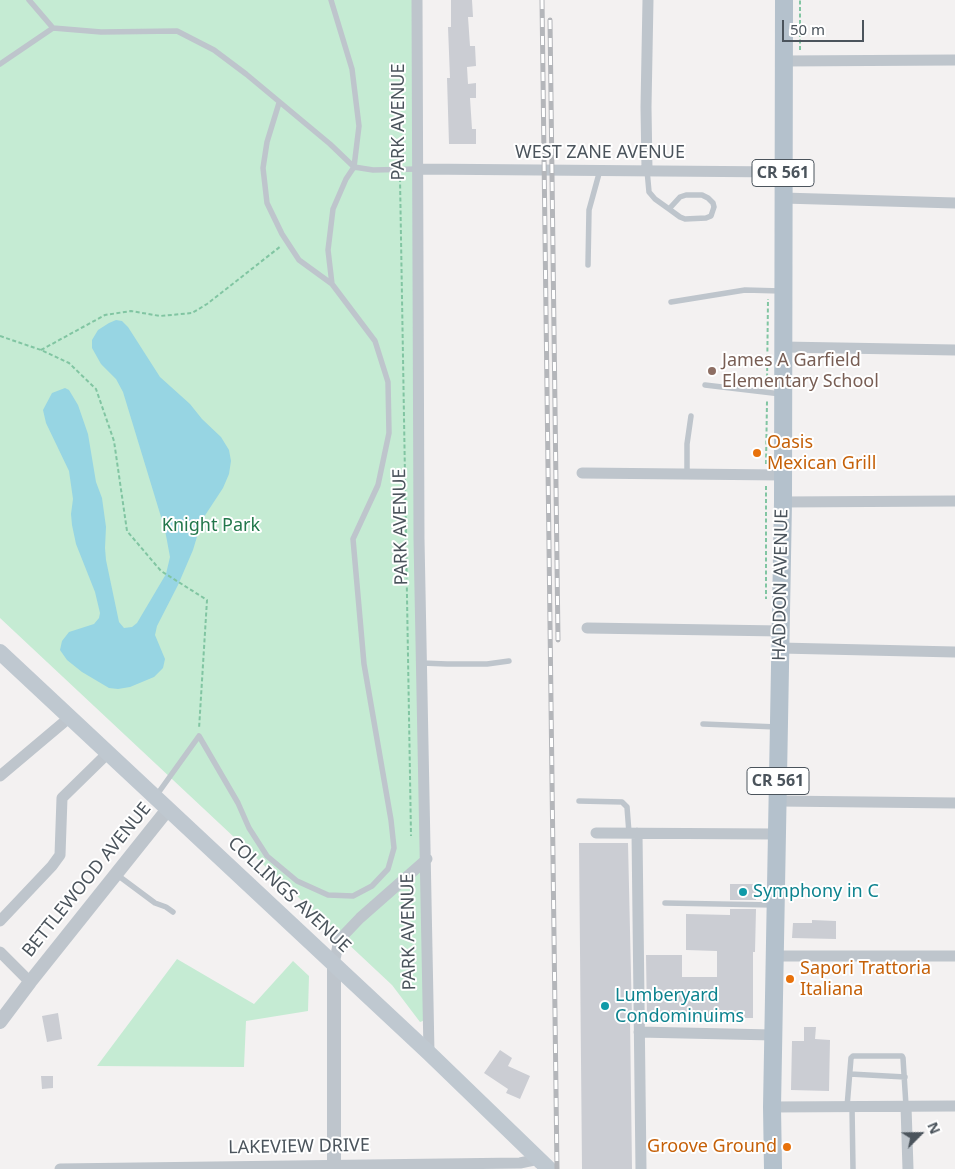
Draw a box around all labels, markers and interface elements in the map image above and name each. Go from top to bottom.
scale bar [785,10,868,42]
text: 50 m [790,19,825,39]
street label: PARK AVENUE [388,64,410,180]
street label: WEST ZANE AVENUE [515,142,685,164]
road number: CR 561 [752,160,814,187]
place label: James A Garfield Elementary School [722,350,879,392]
marker: James A Garfield Elementary School [706,365,718,377]
place label: Oasis Mexican Grill [767,432,876,474]
marker: Oasis Mexican Grill [751,447,763,459]
street label: PARK AVENUE [389,468,413,586]
street label: HADDON AVENUE [769,509,793,661]
park label: Knight Park [162,515,260,537]
road number: CR 561 [747,768,809,794]
street label: BETTLEWOOD AVENUE [18,798,156,962]
street label: COLLINGS AVENUE [223,833,355,957]
street label: PARK AVENUE [397,873,421,991]
place label: Symphony in C [753,881,879,903]
marker: Symphony in C [737,886,749,898]
place label: Sapori Trattoria Italiana [800,958,931,1001]
marker: Sapori Trattoria Italiana [784,973,796,985]
place label: Lumberyard Condominuims [615,985,744,1028]
marker: Lumberyard Condominuims [599,1000,611,1012]
north arrow [895,1109,945,1159]
text: N [923,1119,945,1137]
street label: LAKEVIEW DRIVE [228,1135,370,1159]
place label: Groove Ground [647,1136,777,1158]
marker: Groove Ground [781,1141,793,1153]

